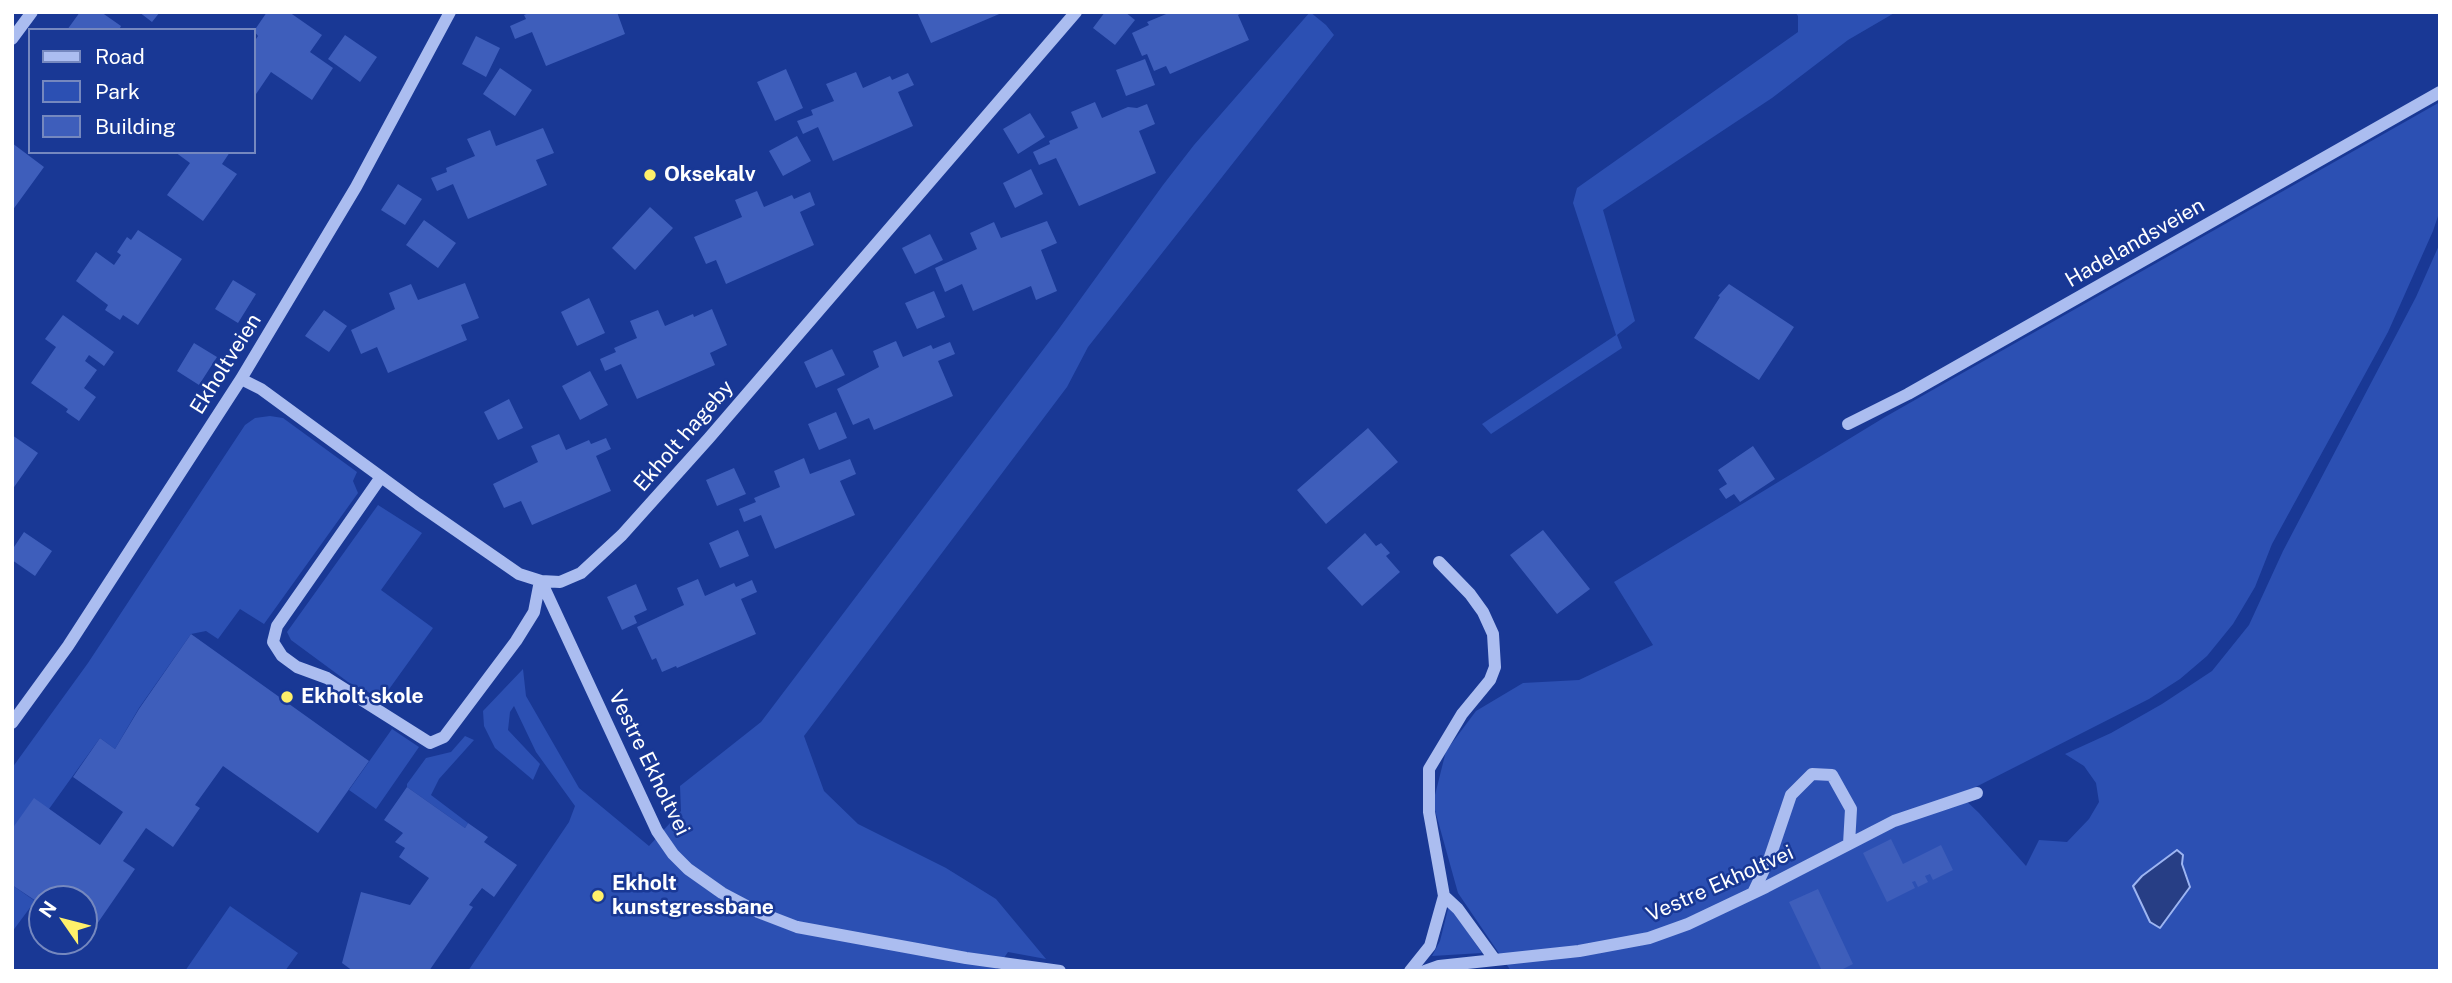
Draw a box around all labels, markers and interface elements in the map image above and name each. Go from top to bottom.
legend [28,28,256,154]
text: Road [95,44,145,69]
text: Park [95,79,140,104]
text: Building [95,114,176,139]
place label: Oksekalv [664,162,756,188]
marker: Oksekalv [642,167,658,183]
street label: Hadelandsveien [2061,193,2209,293]
street label: Ekholtveien [185,309,267,419]
street label: Ekholt hageby [629,375,739,497]
place label: Ekholt skole [301,684,424,710]
street label: Vestre Ekholtvei [603,686,695,840]
marker: Ekholt skole [279,689,295,705]
street label: Vestre Ekholtvei [1643,840,1797,928]
place label: Ekholt kunstgressbane [612,871,774,921]
north arrow [28,885,98,955]
marker: Ekholt kunstgressbane [590,888,606,904]
text: N [34,897,61,922]

